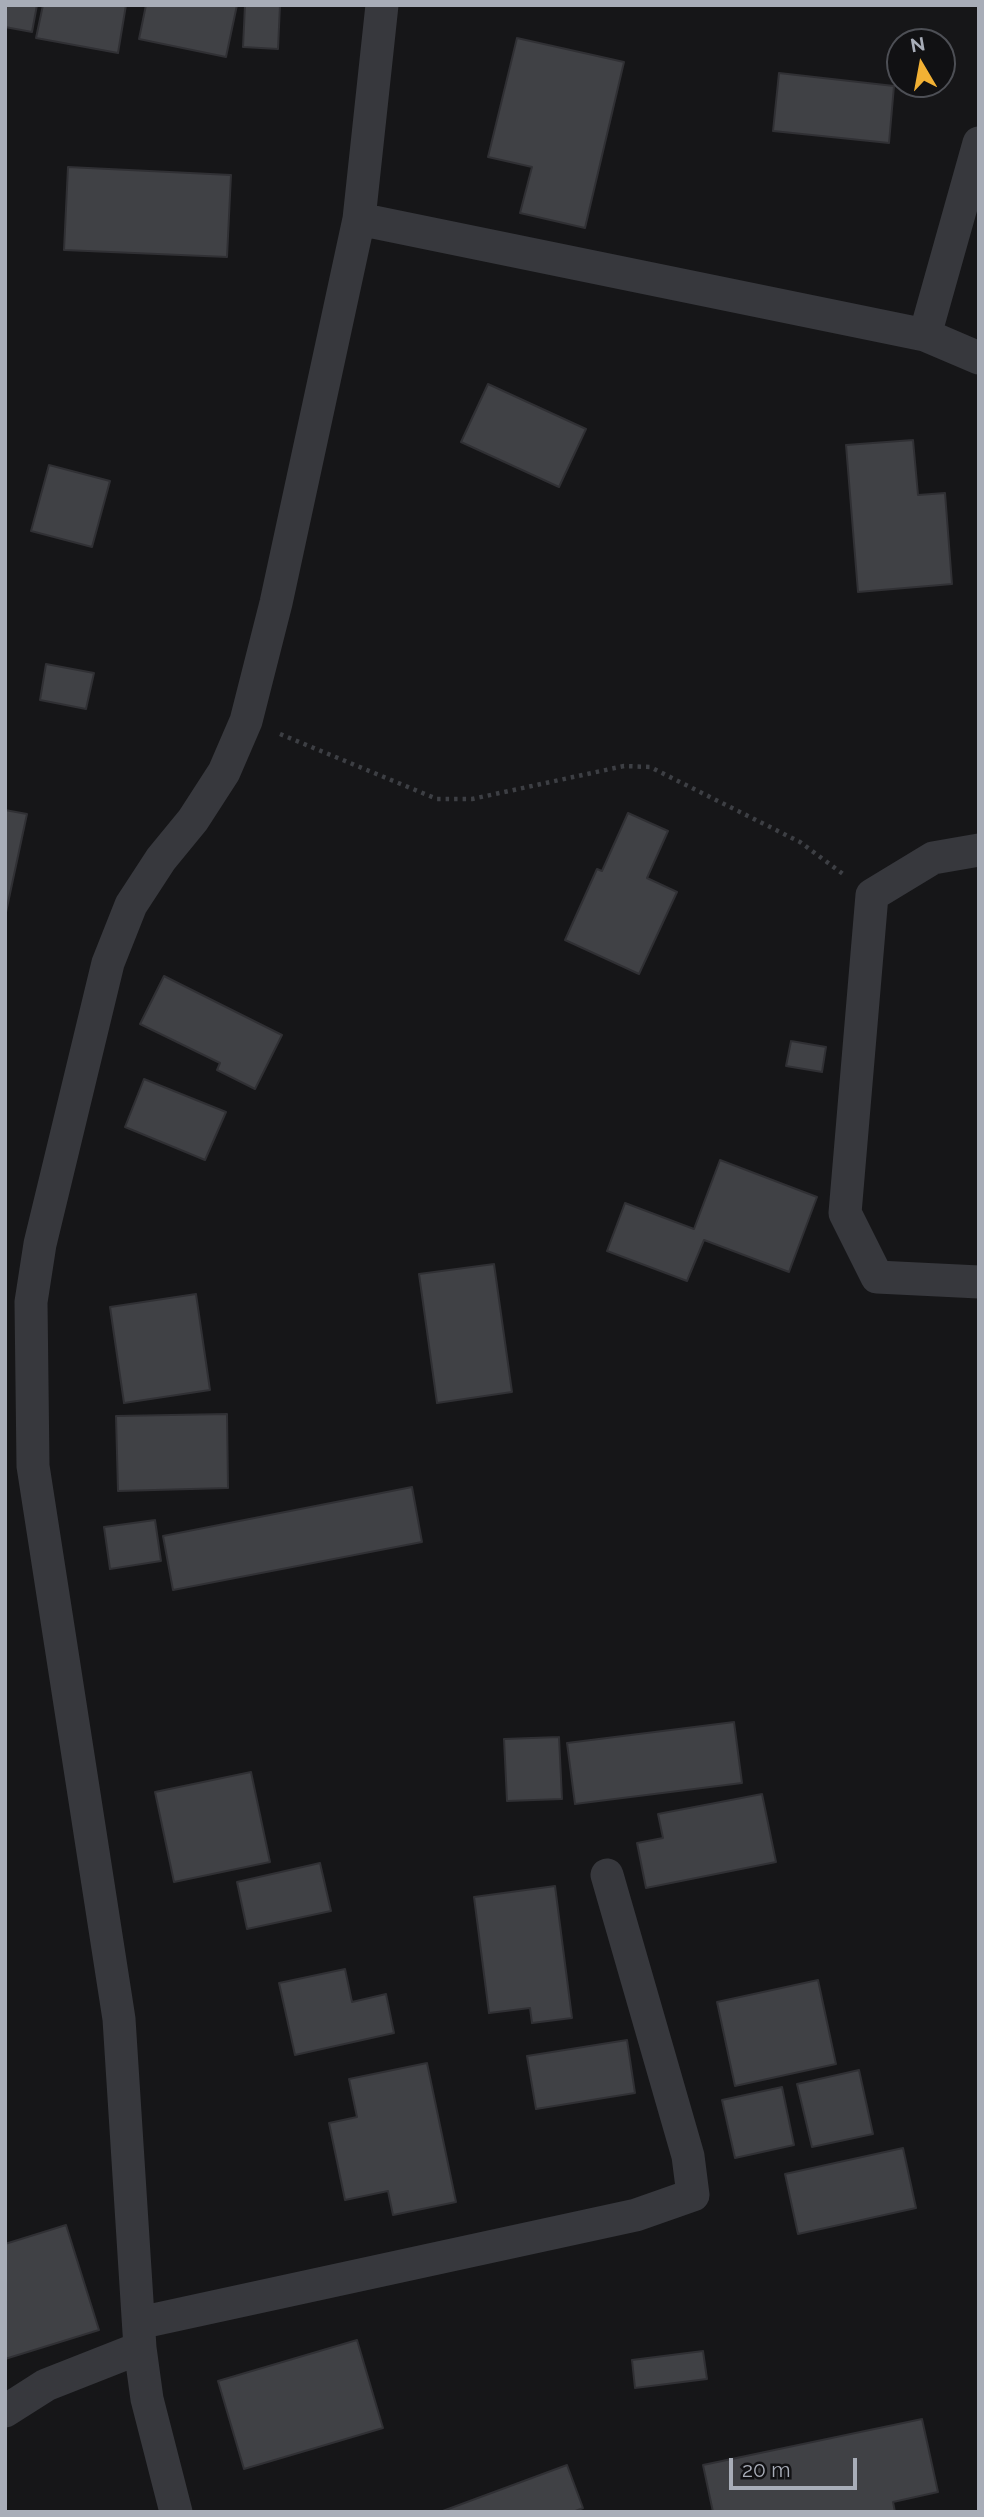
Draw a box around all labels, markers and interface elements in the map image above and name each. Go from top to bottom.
north arrow [886,28,956,98]
text: N [909,32,927,56]
scale bar [732,2444,860,2488]
text: 20 m [742,2457,790,2482]

